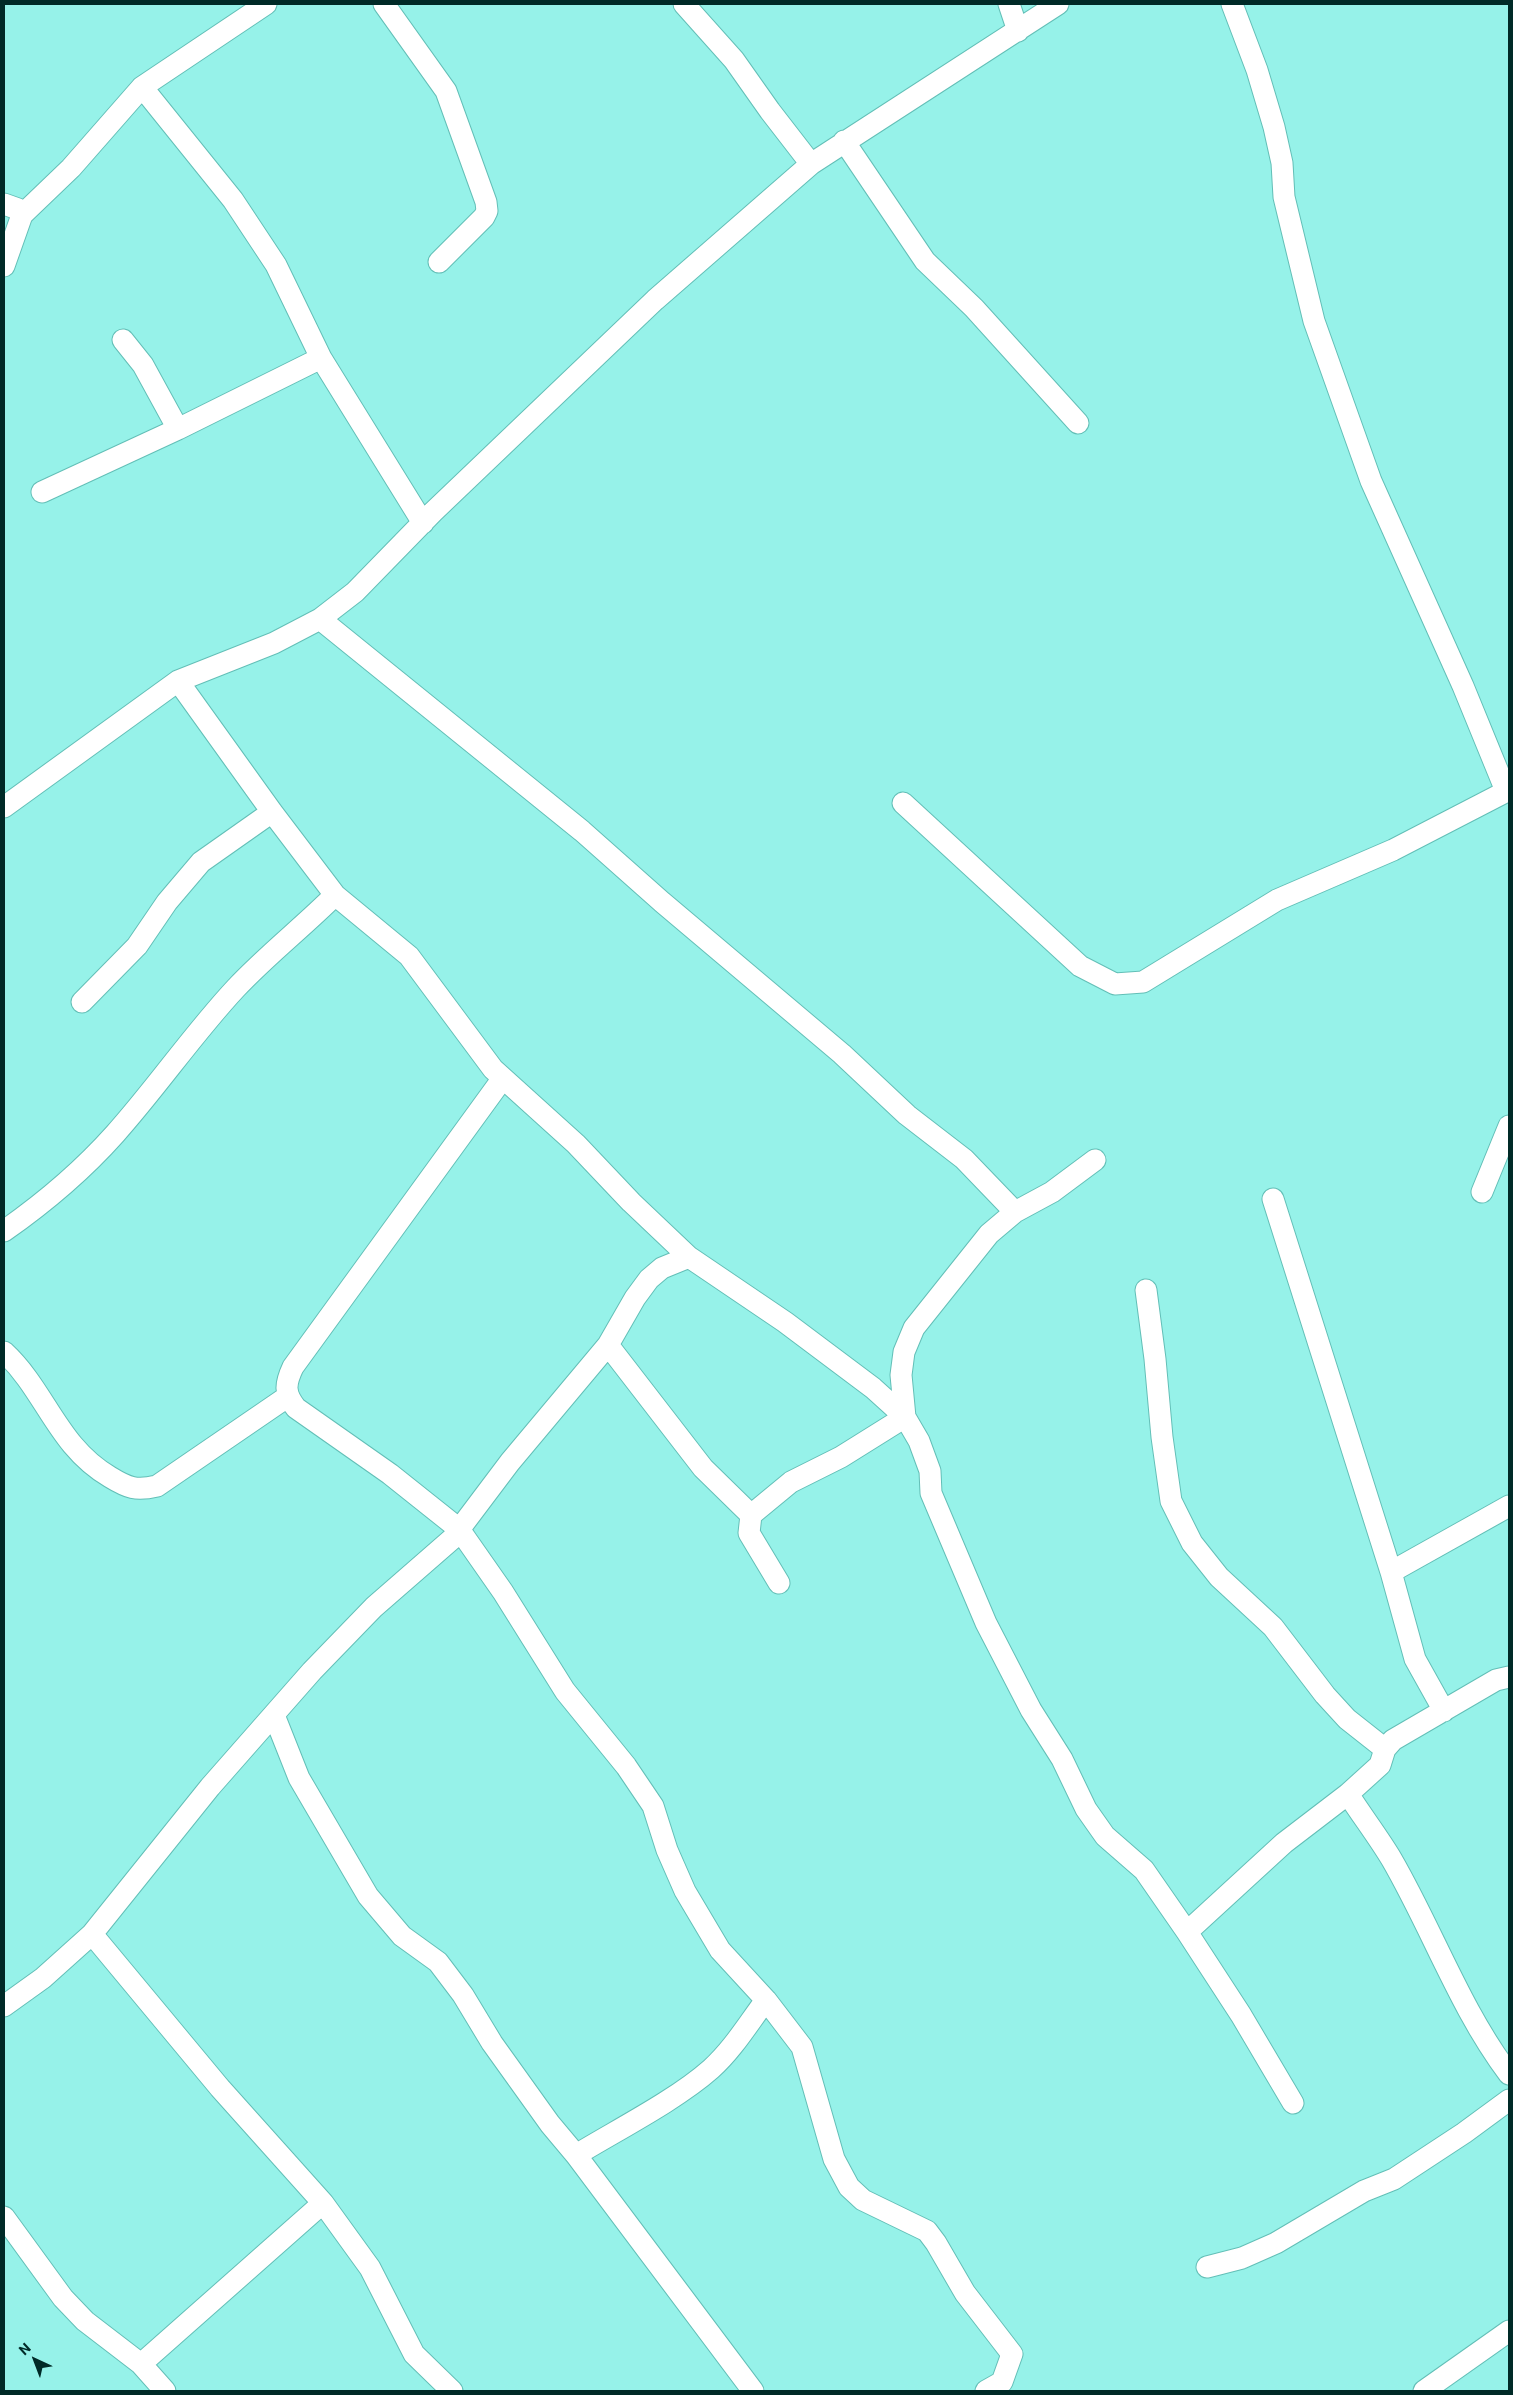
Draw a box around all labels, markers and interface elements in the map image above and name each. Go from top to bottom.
north arrow [10,2335,60,2385]
text: N [16,2340,34,2358]

